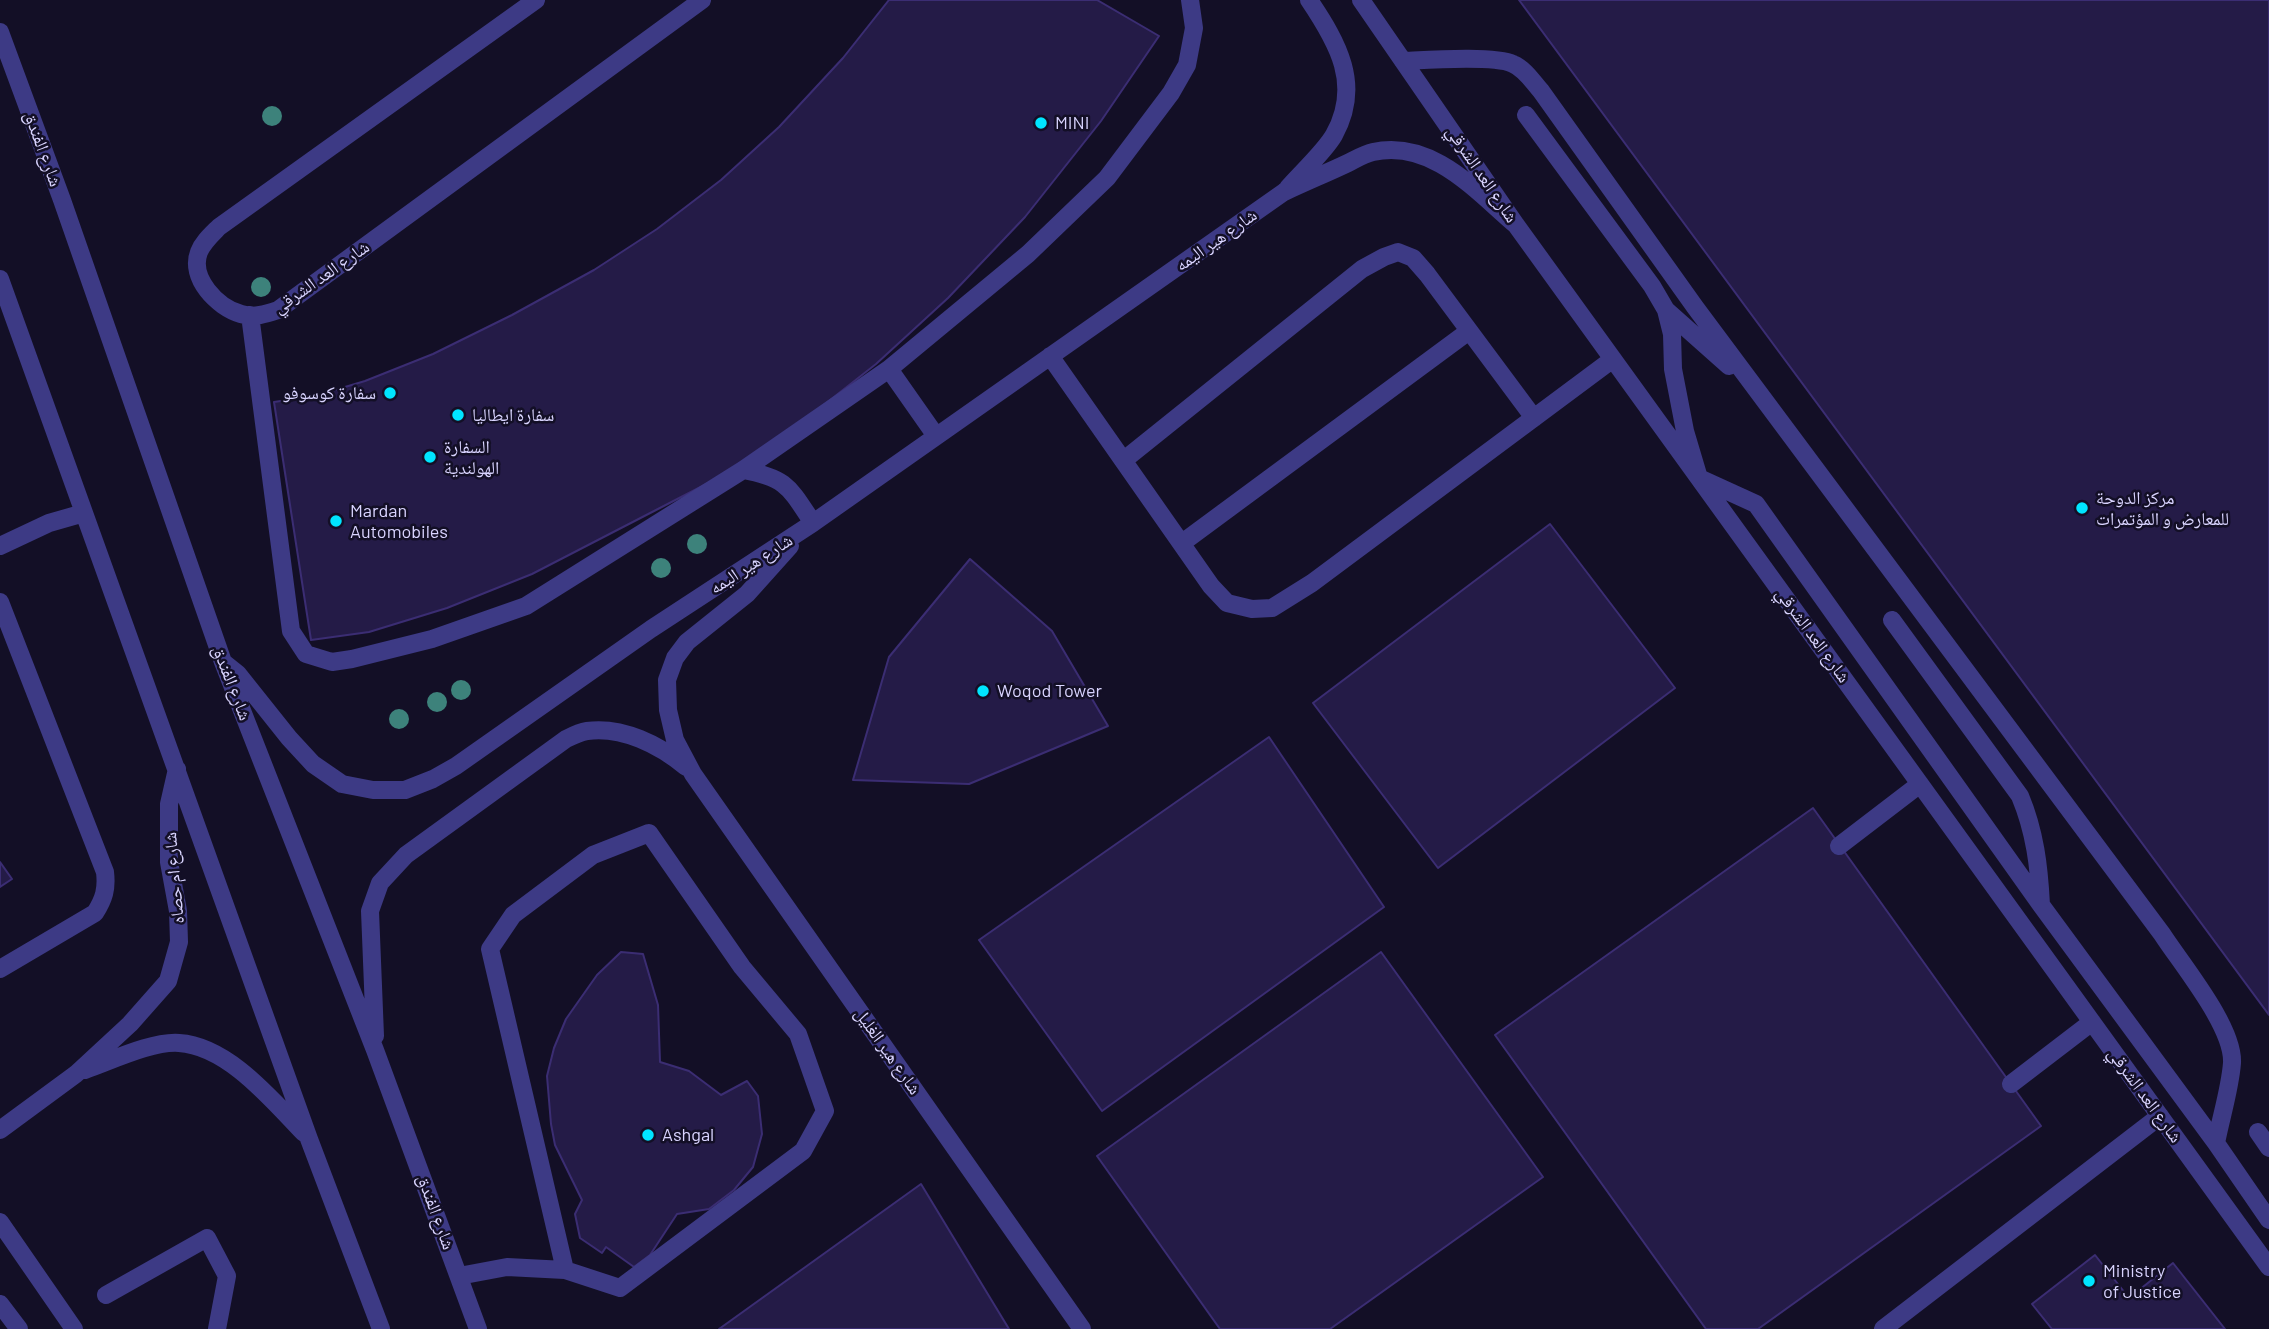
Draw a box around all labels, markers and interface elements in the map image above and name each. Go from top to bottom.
street label: شارع الفندق [19,109,67,189]
place label: MINI [1055,112,1089,134]
marker: MINI [1033,115,1049,131]
street label: شارع العد الشرقي [1442,121,1522,227]
street label: شارع هير اليمه [1171,204,1261,276]
street label: شارع العد الشرقي [269,236,373,318]
place label: سفارة كوسوفو [283,382,376,404]
marker: سفارة كوسوفو [382,385,398,401]
place label: سفارة ايطاليا [472,404,554,426]
marker: سفارة ايطاليا [450,407,466,423]
place label: السفارة الهولندية [444,436,499,478]
marker: السفارة الهولندية [422,449,438,465]
place label: مركز الدوحة للمعارض و المؤتمرات [2096,487,2229,530]
place label: Mardan Automobiles [350,500,448,542]
marker: مركز الدوحة للمعارض و المؤتمرات [2074,500,2090,516]
marker: Mardan Automobiles [328,513,344,529]
street label: شارع هير اليمه [706,529,796,599]
street label: شارع العد الشرقي [1771,583,1855,687]
street label: شارع الفندق [208,643,256,723]
place label: Woqod Tower [997,680,1102,702]
marker: Woqod Tower [975,683,991,699]
street label: شارع ام حصاه [159,831,189,925]
street label: شارع هير الغليل [850,1003,926,1099]
street label: شارع العد الشرقي [2103,1043,2187,1147]
place label: Ashgal [662,1124,714,1146]
marker: Ashgal [640,1127,656,1143]
street label: شارع الفندق [412,1172,460,1252]
place label: Ministry of Justice [2103,1260,2181,1302]
marker: Ministry of Justice [2081,1273,2097,1289]

